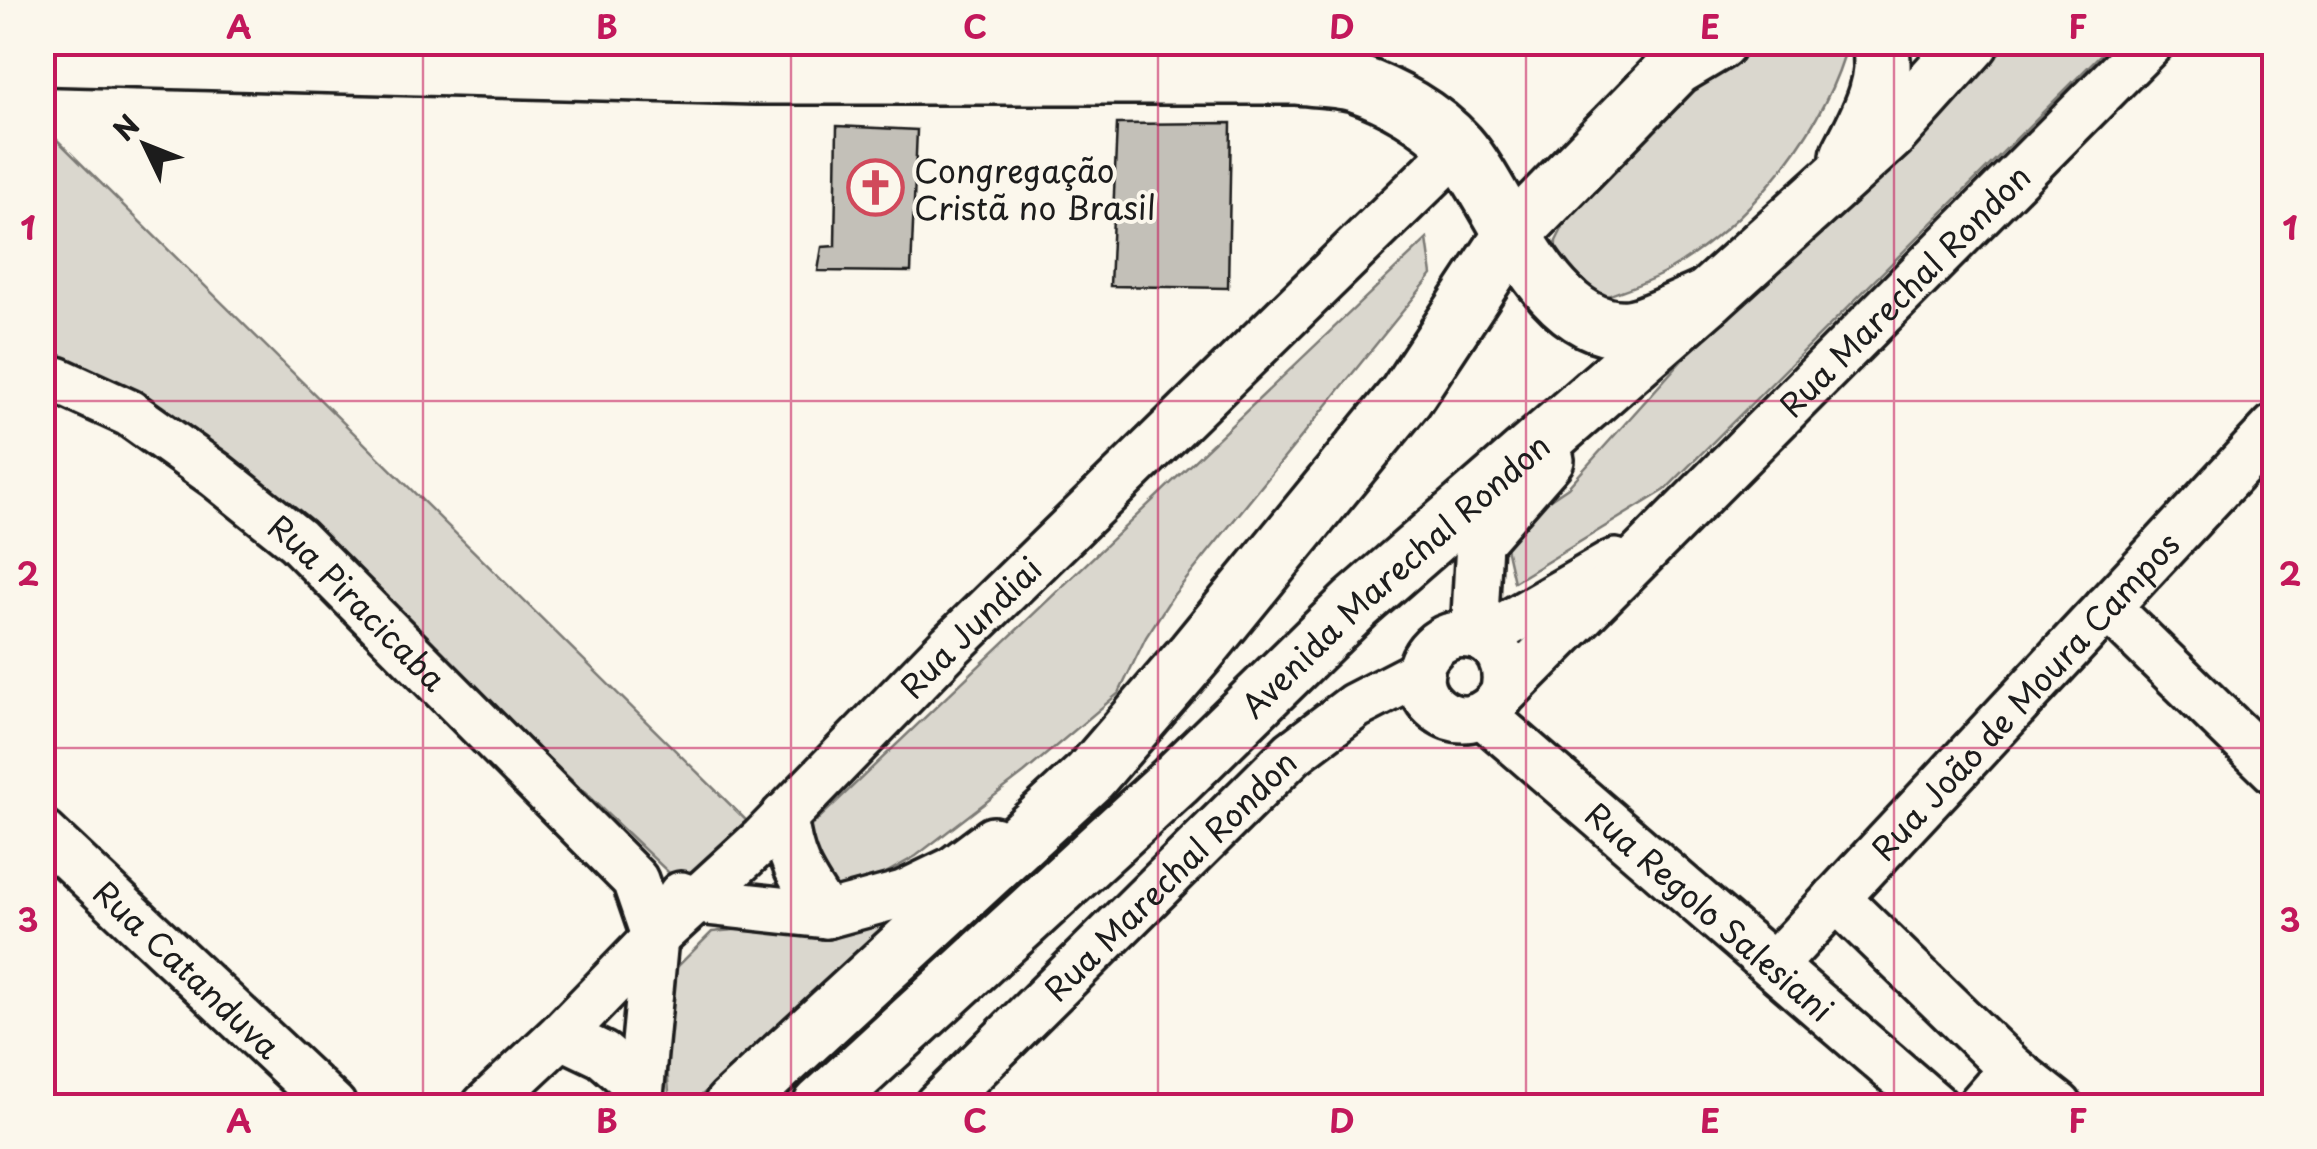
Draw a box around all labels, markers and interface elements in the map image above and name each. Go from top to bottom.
text: A [226,2,252,50]
text: B [596,2,618,50]
text: C [963,2,987,50]
text: D [1329,2,1355,50]
text: E [1700,2,1720,50]
text: F [2069,2,2087,50]
north arrow [95,95,195,195]
text: N [102,104,149,150]
place label: Congregação Cristã no Brasil [914,146,1156,231]
street label: Rua Marechal Rondon [1768,153,2041,428]
church icon: Congregação Cristã no Brasil [845,158,905,218]
text: 1 [20,203,36,251]
text: 1 [2282,203,2298,251]
street label: Avenida Marechal Rondon [1230,422,1560,728]
street label: Rua Piracicaba [258,502,458,702]
street label: Rua João de Moura Campos [1860,521,2190,871]
street label: Rua Jundiai [888,545,1052,709]
text: 2 [17,549,39,597]
text: 2 [2279,549,2301,597]
street label: Rua Marechal Rondon [1033,739,1307,1012]
street label: Rua Regolo Salesiani [1575,790,1845,1032]
street label: Rua Catanduva [83,869,292,1069]
text: 3 [18,895,38,943]
text: 3 [2280,895,2300,943]
text: A [226,1096,252,1144]
text: B [596,1096,618,1144]
text: C [963,1096,987,1144]
text: D [1329,1096,1355,1144]
text: E [1700,1096,1720,1144]
text: F [2069,1096,2087,1144]

